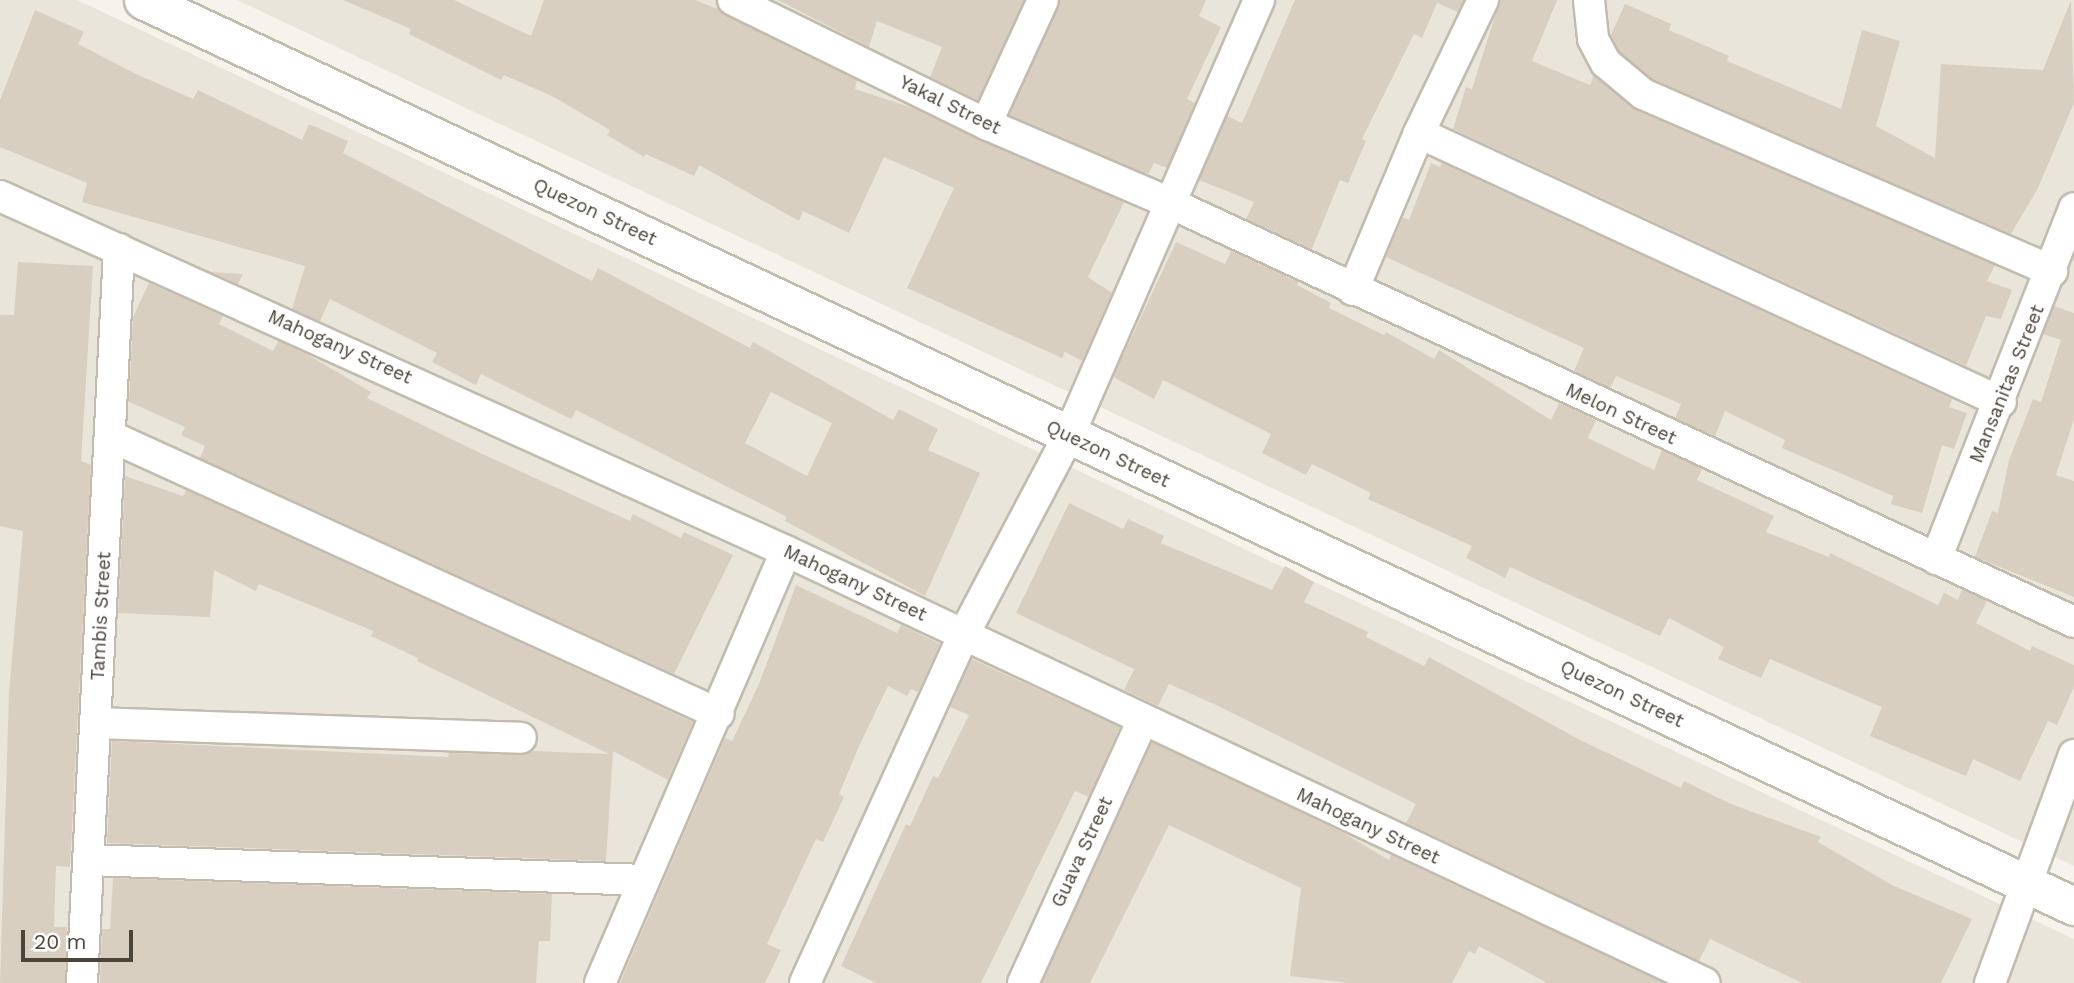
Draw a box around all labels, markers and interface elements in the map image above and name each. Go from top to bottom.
street label: Yakal Street [895,70,1005,140]
street label: Quezon Street [530,173,660,251]
street label: Mansanitas Street [1965,302,2049,466]
street label: Mahogany Street [264,305,416,389]
street label: Melon Street [1562,378,1680,450]
street label: Quezon Street [1043,415,1173,493]
street label: Mahogany Street [780,540,930,626]
street label: Tambis Street [86,551,116,681]
street label: Quezon Street [1557,655,1687,733]
street label: Mahogany Street [1293,783,1443,869]
street label: Guava Street [1046,793,1118,911]
scale bar [24,916,136,960]
text: 20 m [34,929,86,954]

